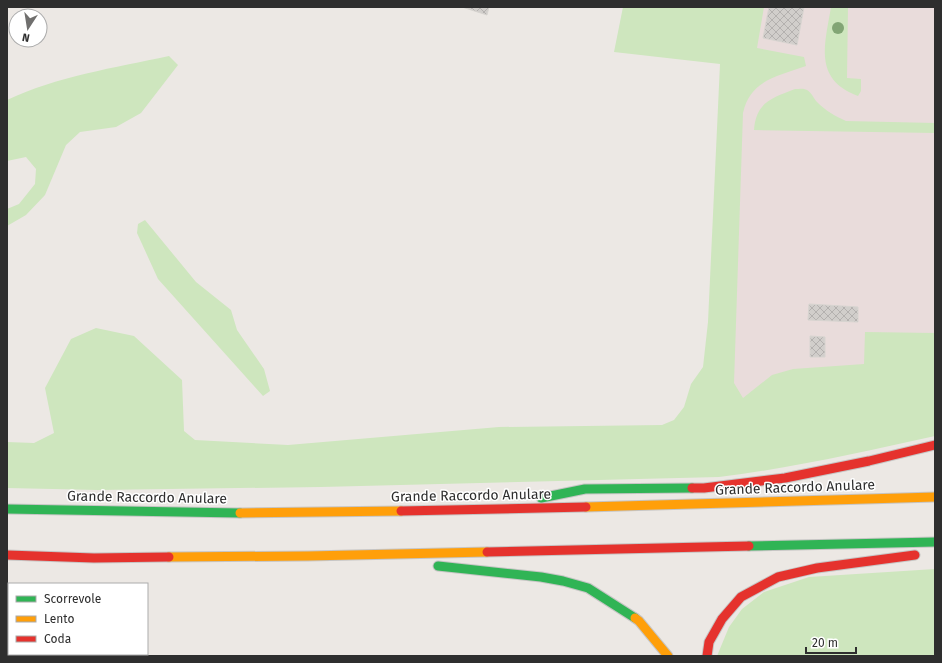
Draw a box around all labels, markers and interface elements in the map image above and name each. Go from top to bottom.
north arrow [8,8,48,48]
text: N [21,30,31,44]
street label: Grande Raccordo Anulare [715,476,875,499]
street label: Grande Raccordo Anulare [391,486,551,505]
street label: Grande Raccordo Anulare [67,488,227,507]
legend [8,583,148,655]
text: Scorrevole [44,592,101,606]
text: Lento [44,612,74,626]
scale bar [806,629,856,655]
text: Coda [44,632,71,646]
text: 20 m [812,636,838,650]

